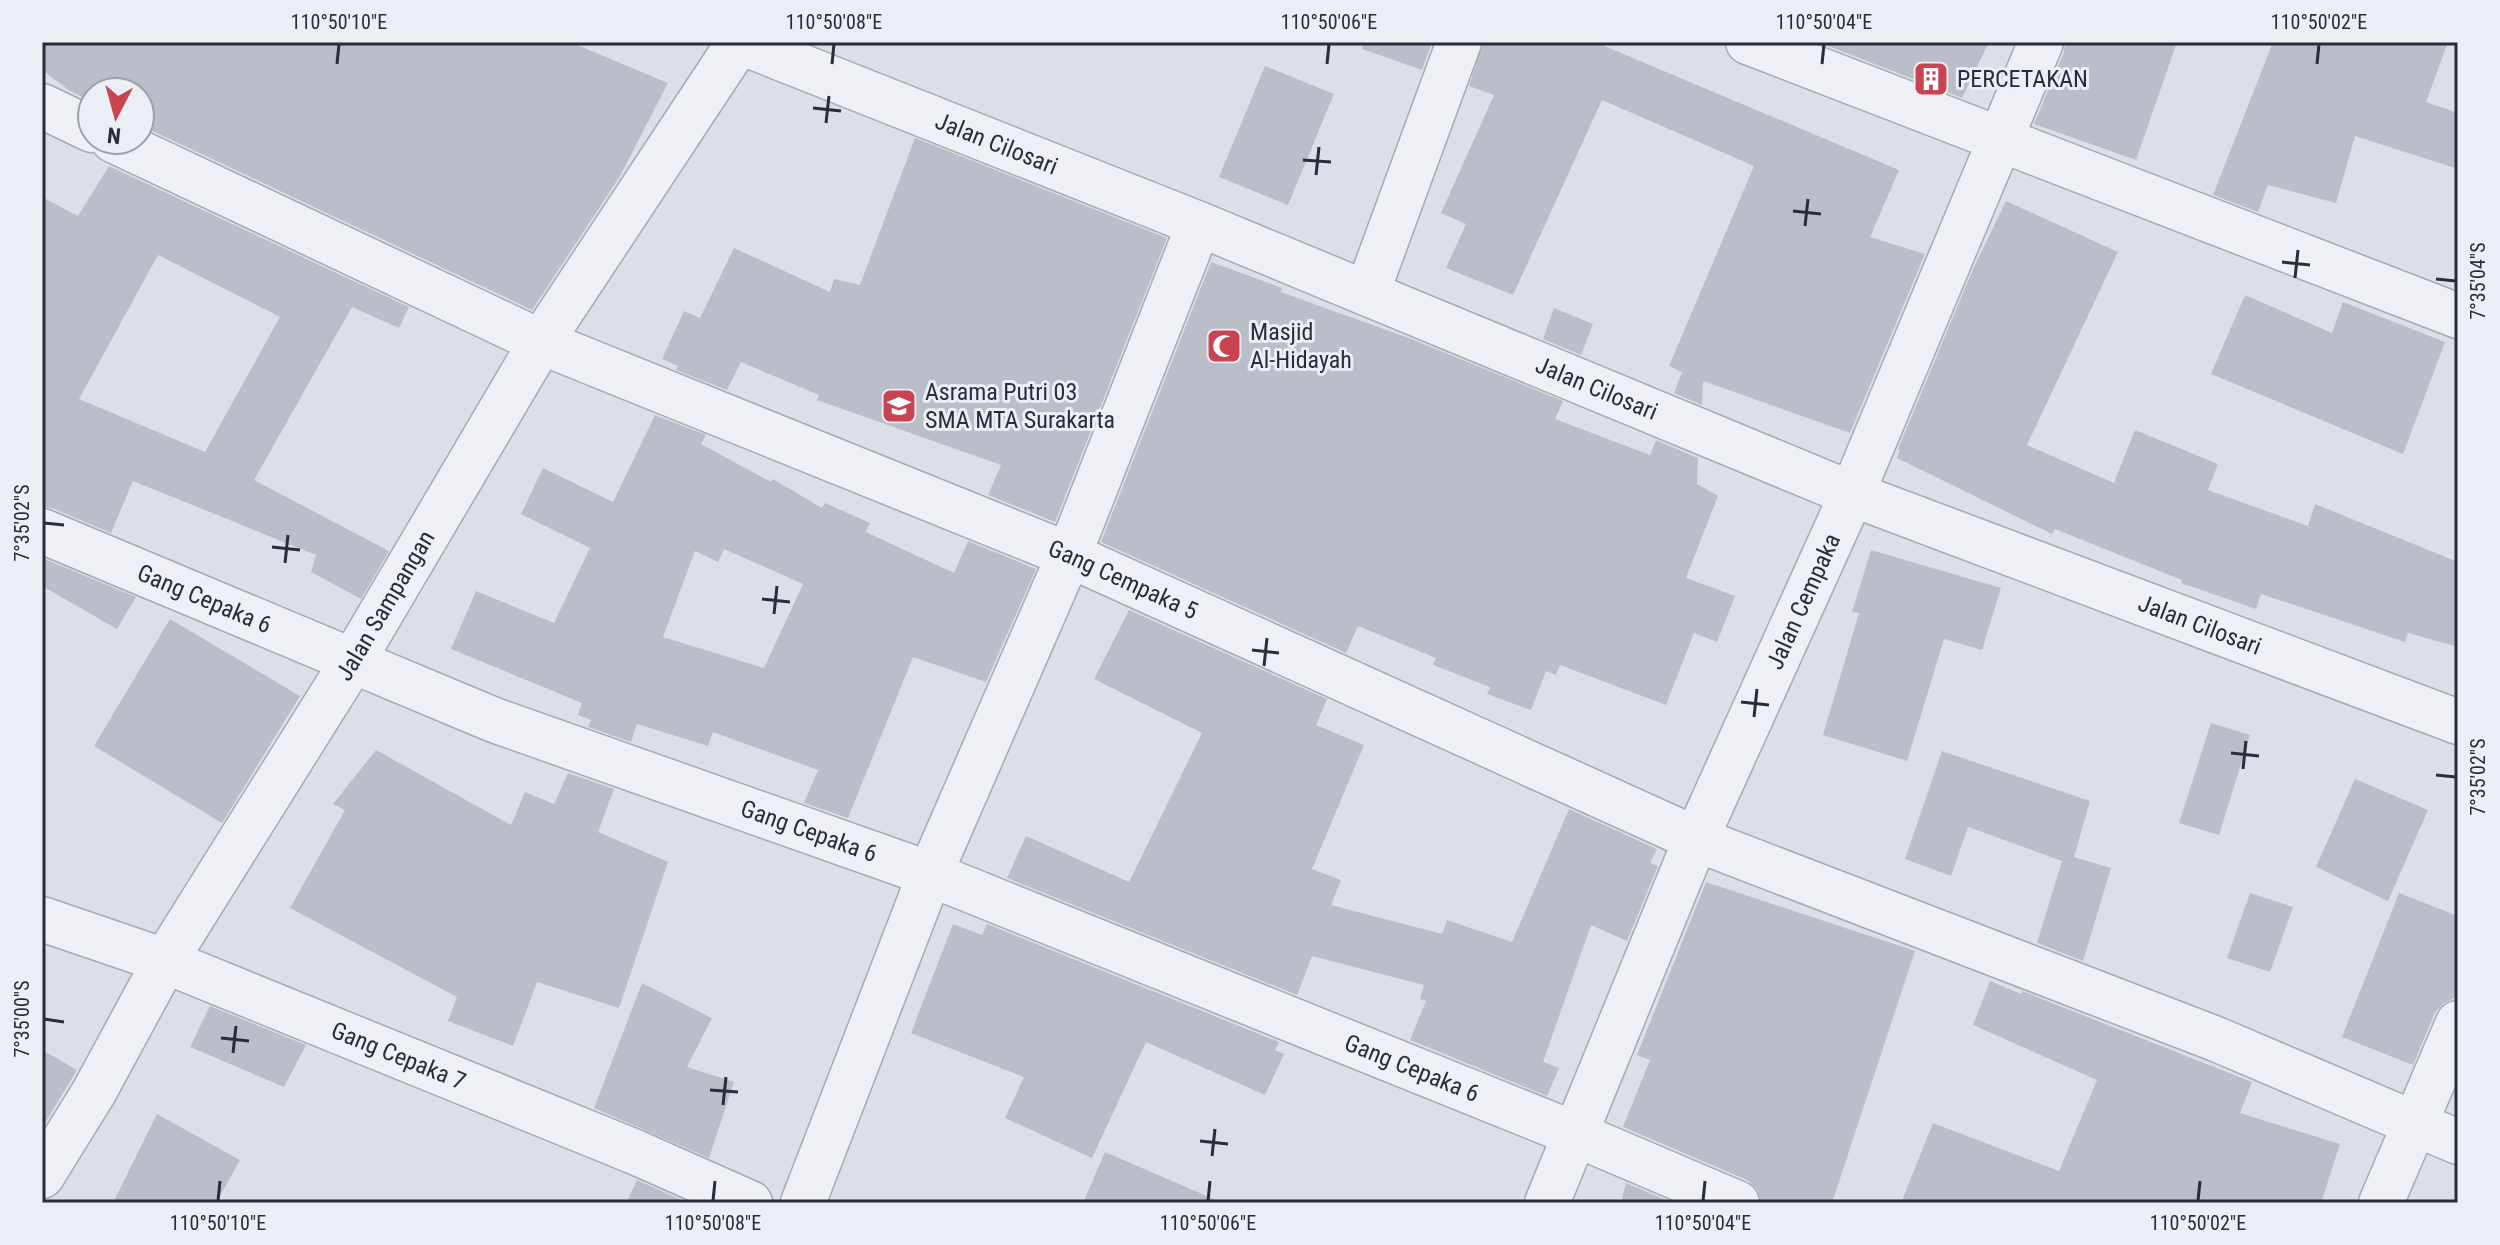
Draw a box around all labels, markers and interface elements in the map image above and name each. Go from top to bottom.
text: 110°50'10"E [291,10,387,34]
text: 110°50'08"E [786,10,882,34]
text: 110°50'06"E [1281,10,1377,34]
text: 110°50'04"E [1776,10,1872,34]
text: 110°50'02"E [2271,10,2367,34]
building icon: PERCETAKAN [1912,60,1950,98]
place label: PERCETAKAN [1957,65,2088,93]
north arrow [76,76,156,156]
street label: Jalan Cilosari [931,107,1062,181]
text: N [106,122,122,149]
text: 7°35'04"S [2466,242,2490,320]
place label: Masjid Al-Hidayah [1250,318,1352,374]
mosque icon: Masjid Al-Hidayah [1205,327,1243,365]
street label: Jalan Cilosari [1532,351,1662,426]
place label: Asrama Putri 03 SMA MTA Surakarta [925,378,1115,434]
school or university icon: Asrama Putri 03 SMA MTA Surakarta [880,387,918,425]
text: 7°35'02"S [10,484,34,562]
street label: Jalan Sampangan [330,526,441,686]
street label: Jalan Cempaka [1761,529,1846,674]
street label: Gang Cempaka 5 [1044,534,1202,625]
street label: Gang Cepaka 6 [133,558,276,639]
street label: Jalan Cilosari [2134,589,2265,661]
text: 7°35'02"S [2466,738,2490,816]
street label: Gang Cepaka 6 [737,794,881,868]
text: 7°35'00"S [10,980,34,1058]
street label: Gang Cepaka 7 [327,1016,470,1096]
street label: Gang Cepaka 6 [1341,1029,1483,1108]
text: 110°50'10"E [170,1211,266,1235]
text: 110°50'08"E [665,1211,761,1235]
text: 110°50'06"E [1160,1211,1256,1235]
text: 110°50'04"E [1655,1211,1751,1235]
text: 110°50'02"E [2150,1211,2246,1235]

